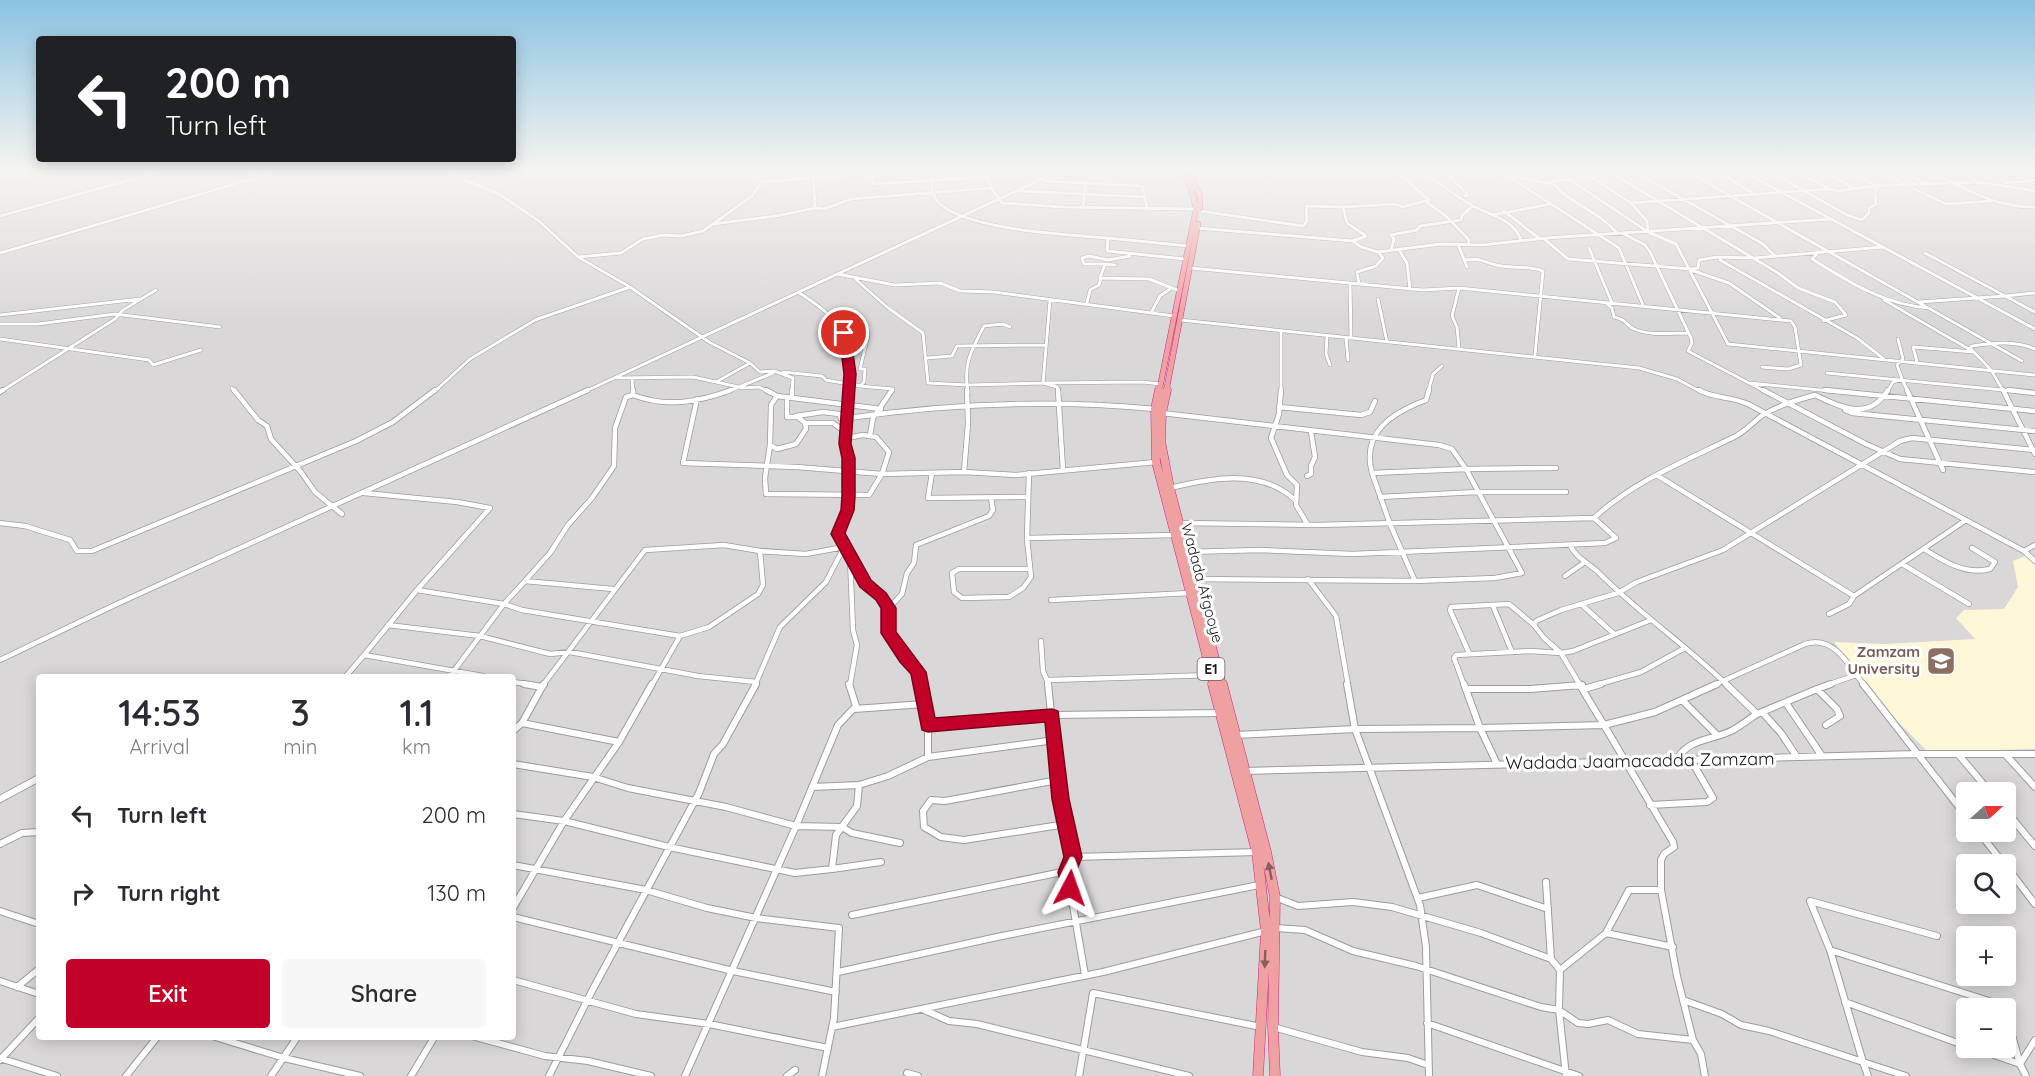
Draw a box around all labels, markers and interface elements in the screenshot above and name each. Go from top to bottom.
text: 200 m [165,56,291,109]
icon: left [66,60,144,138]
text: Turn left [165,108,267,142]
pin [818,307,869,358]
icon: arrive [827,316,860,349]
street label: Wadada Afgooye [1177,521,1228,645]
place label: Zamzam University [1848,642,1920,678]
school or university icon: Zamzam University [1925,645,1957,677]
road number: E1 [1198,658,1224,680]
text: 14:53 [118,690,201,735]
text: 3 [291,690,310,735]
text: 1.1 [400,690,434,735]
text: Arrival [130,734,190,759]
text: min [283,734,317,759]
text: km [402,734,431,759]
street label: Wadada Jaamacadda Zamzam [1505,747,1775,774]
north arrow [1956,782,2016,842]
map controls [1956,782,2016,1058]
icon: left [66,799,99,832]
text: Turn left [117,801,207,829]
text: 200 m [422,801,486,829]
button: search [1956,854,2016,914]
position arrow [1038,856,1102,920]
one-way arrow [1265,861,1274,880]
icon: right [66,877,99,910]
text: Turn right [117,879,221,907]
text: 130 m [427,879,486,907]
button: + [1956,926,2016,986]
one-way arrow [1261,949,1270,968]
button: Exit [66,959,270,1028]
button: Share [282,959,486,1028]
button: − [1956,998,2016,1058]

